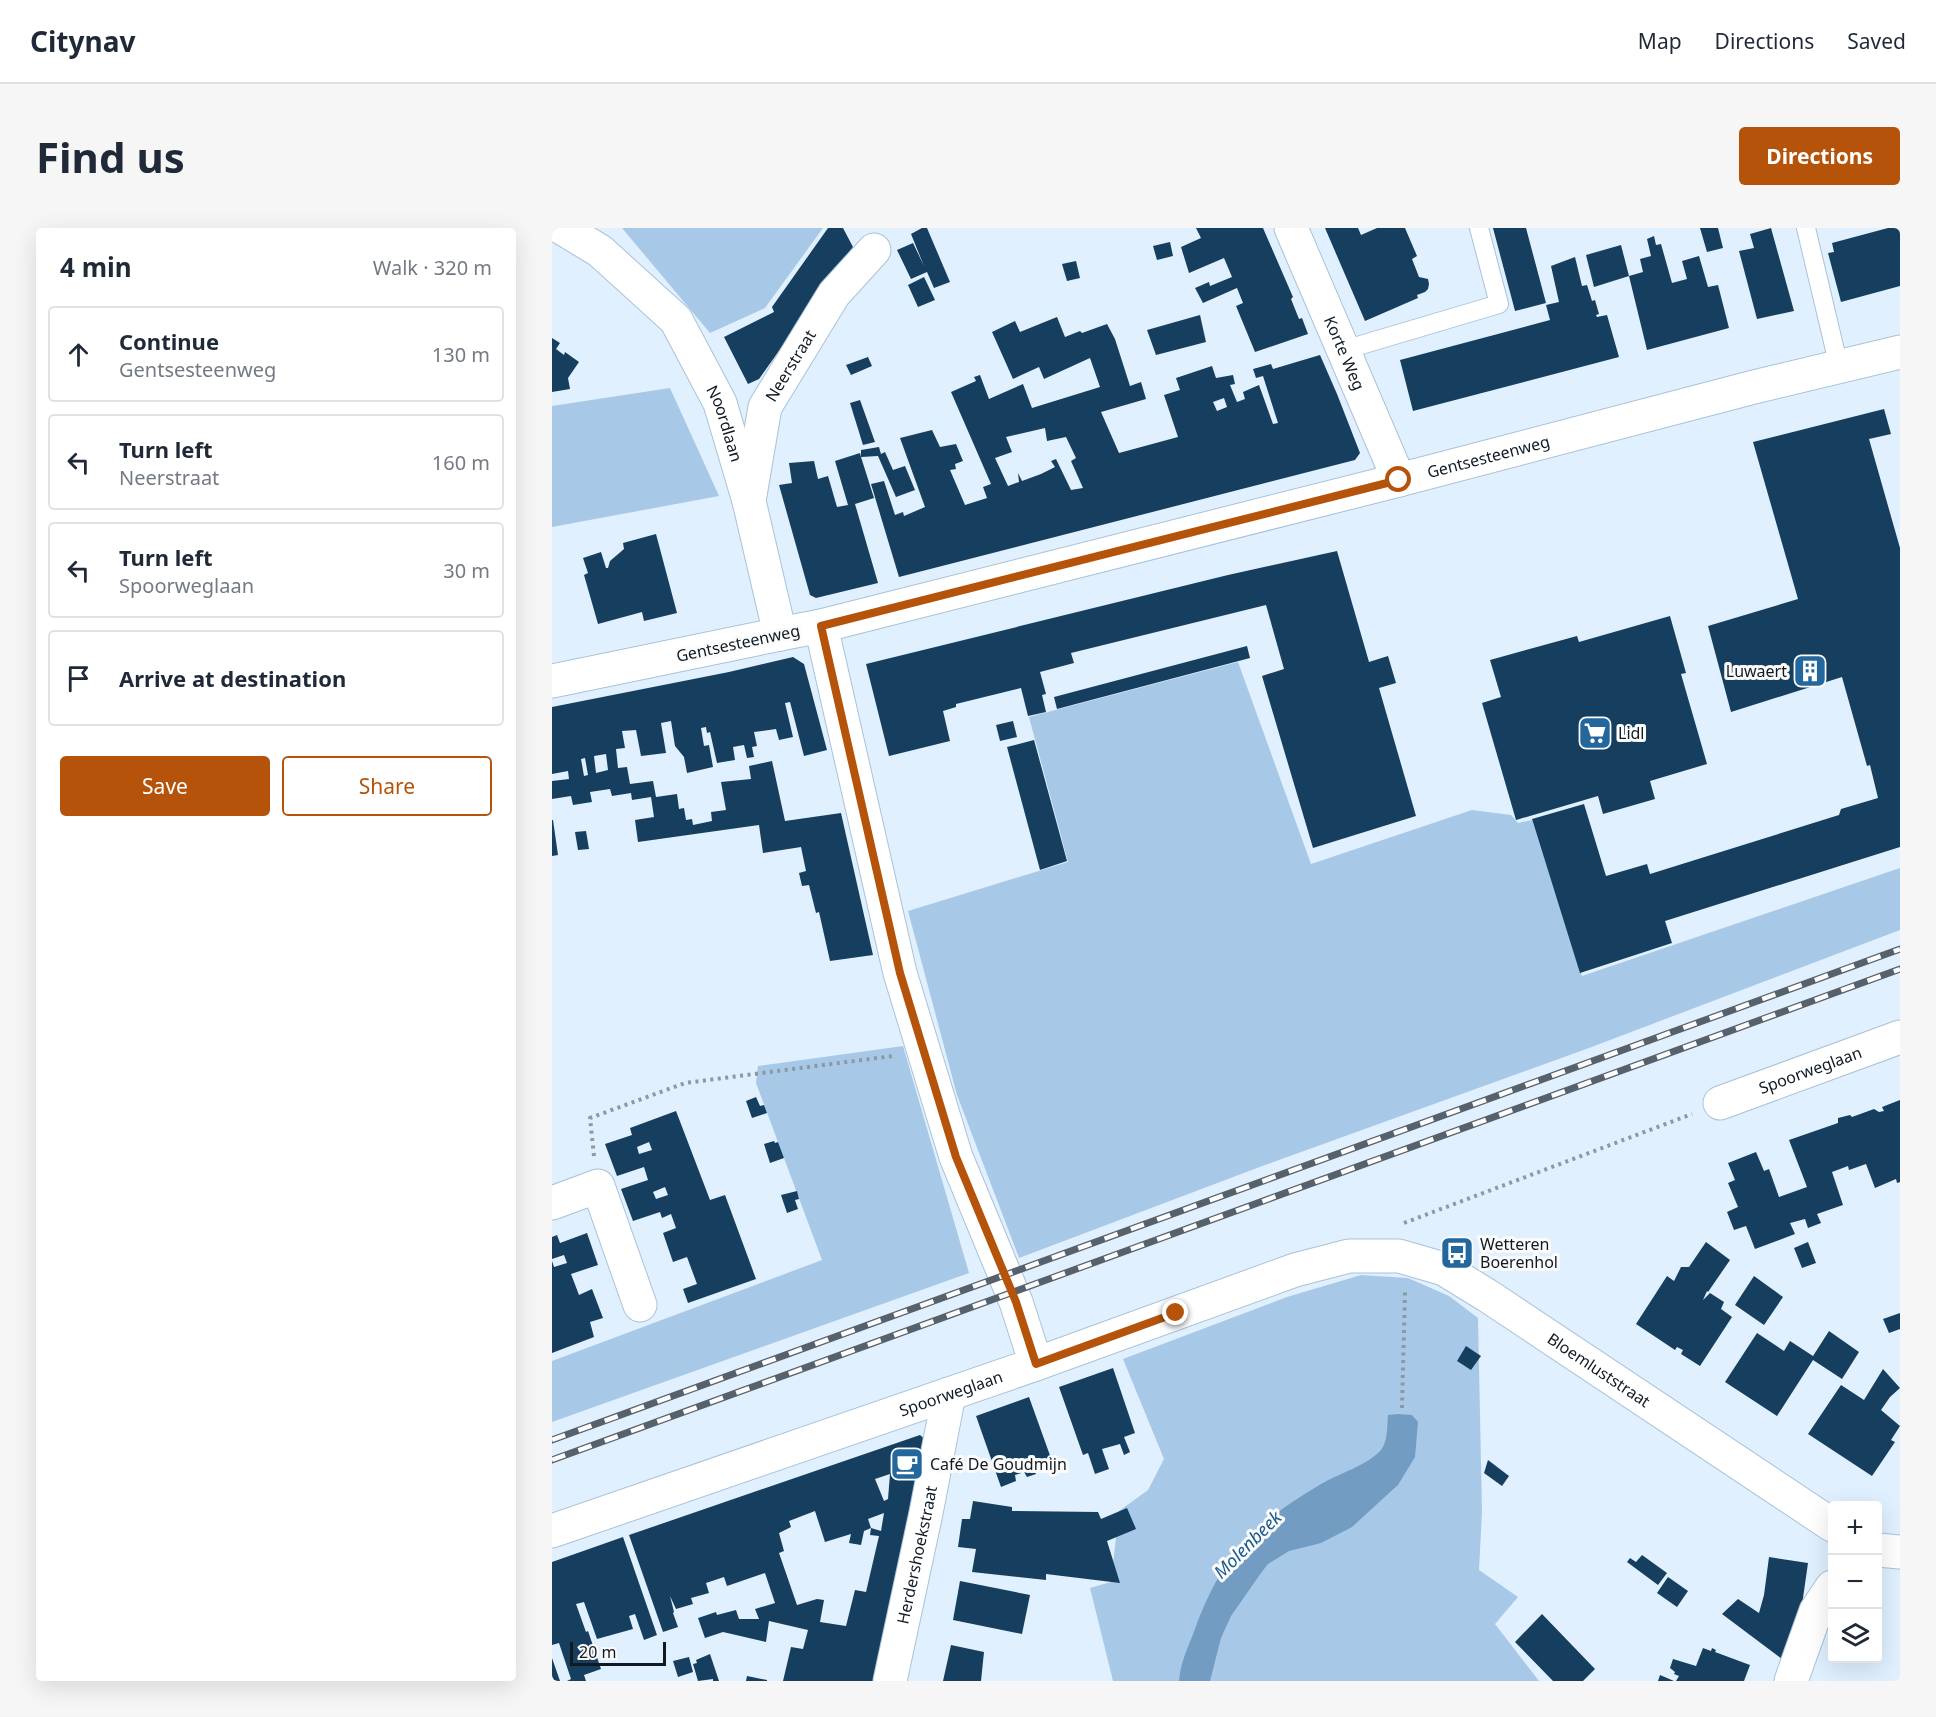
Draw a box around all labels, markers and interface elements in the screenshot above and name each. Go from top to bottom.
text: Citynav [30,22,135,60]
text: Map [1638,27,1682,55]
text: Directions [1715,27,1814,55]
text: Saved [1847,27,1906,55]
button: Directions [1739,127,1900,185]
text: Find us [36,128,185,185]
text: 4 min [60,249,132,285]
text: Walk · 320 m [373,254,492,281]
street label: Korte Weg [1319,313,1370,393]
street label: Neerstraat [760,325,821,405]
text: Continue [119,326,219,356]
icon: ahead [62,338,95,371]
text: 130 m [432,341,490,368]
text: Gentsesteenweg [119,356,276,383]
street label: Noordlaan [701,381,748,464]
street label: Gentsesteenweg [1425,430,1552,483]
text: Turn left [119,434,213,464]
icon: left [62,446,95,479]
text: 160 m [432,449,490,476]
text: Neerstraat [119,464,219,491]
route start [1385,466,1411,492]
text: Turn left [119,542,213,572]
icon: left [62,554,95,587]
text: 30 m [443,557,490,584]
text: Spoorweglaan [119,572,254,599]
street label: Gentsesteenweg [674,619,802,667]
building icon: Luwaert [1792,653,1828,689]
place label: Luwaert [1726,660,1787,682]
icon: arrive [62,662,95,695]
text: Arrive at destination [119,663,346,693]
supermarket icon: Lidl [1577,715,1613,751]
place label: Lidl [1618,722,1644,744]
button: Save [60,756,270,816]
button: Share [282,756,492,816]
street label: Spoorweglaan [1756,1041,1865,1099]
place label: Wetteren Boerenhol [1480,1233,1558,1273]
bus stop icon: Wetteren Boerenhol [1439,1235,1475,1271]
route end [1162,1299,1188,1325]
street label: Bloemluststraat [1543,1328,1655,1412]
street label: Spoorweglaan [896,1365,1006,1421]
cafe icon: Café De Goudmijn [889,1446,925,1482]
place label: Café De Goudmijn [930,1453,1067,1475]
street label: Herdershoekstraat [892,1484,942,1626]
map controls [1828,1501,1882,1663]
button: + [1828,1501,1882,1555]
water label: Molenbeek [1208,1504,1287,1583]
button: − [1828,1555,1882,1609]
button: layers [1828,1609,1882,1663]
scale bar [570,1639,666,1666]
text: 20 m [579,1641,616,1663]

